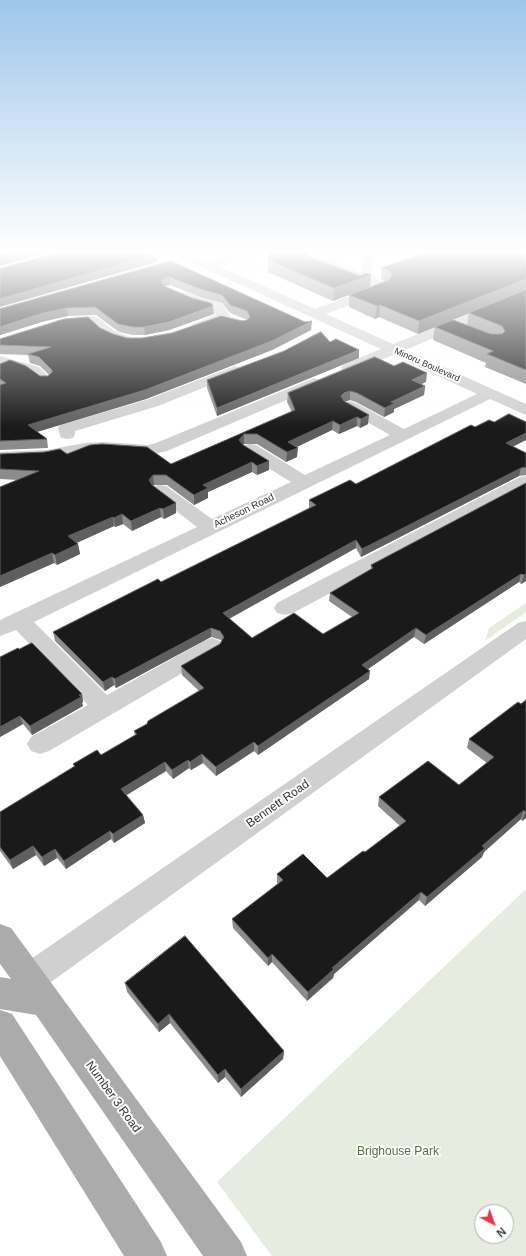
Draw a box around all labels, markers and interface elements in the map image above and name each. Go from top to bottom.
street label: Minoru Boulevard [393,346,461,384]
street label: Acheson Road [212,491,276,531]
street label: Bennett Road [244,777,312,831]
street label: Number 3 Road [82,1059,144,1135]
park label: Brighouse Park [357,1145,439,1159]
north arrow [474,1204,514,1244]
text: N [494,1225,508,1239]

